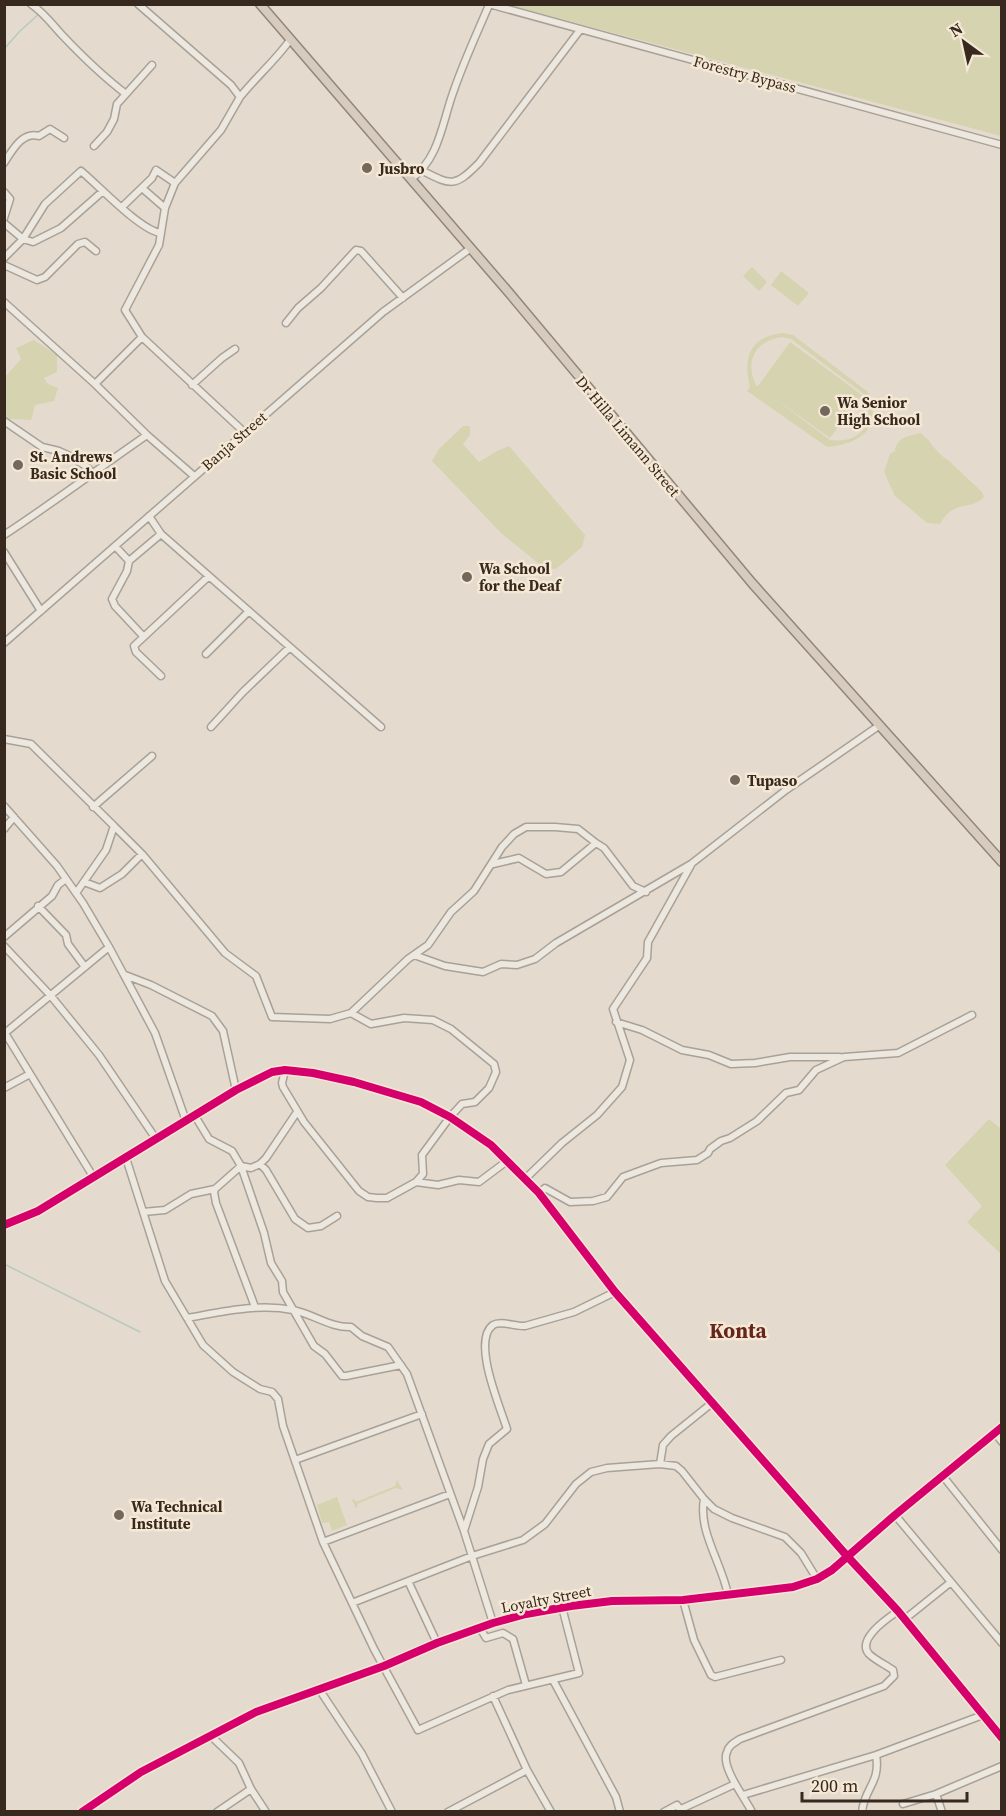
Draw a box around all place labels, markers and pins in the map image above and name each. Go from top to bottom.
place label: Jusbro [378,158,425,179]
marker: Jusbro [360,161,374,175]
place label: Wa Senior High School [837,392,920,430]
marker: Wa Senior High School [818,404,832,418]
place label: St. Andrews Basic School [30,446,117,484]
marker: St. Andrews Basic School [11,458,25,472]
place label: Wa School for the Deaf [479,558,562,596]
marker: Wa School for the Deaf [460,570,474,584]
place label: Tupaso [747,770,798,791]
marker: Tupaso [728,773,742,787]
place label: Wa Technical Institute [131,1496,223,1534]
marker: Wa Technical Institute [112,1508,126,1522]

